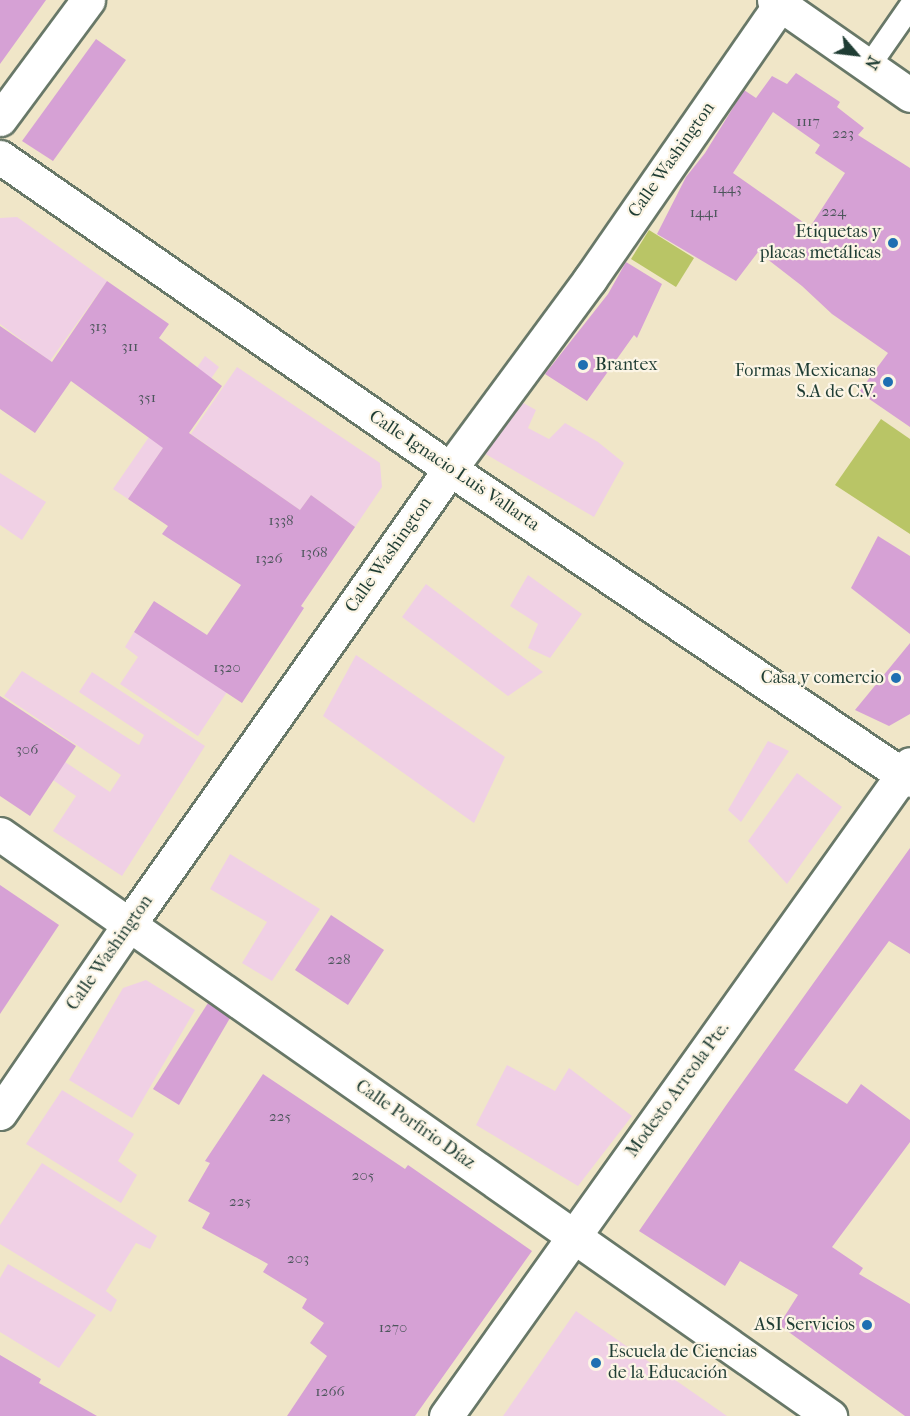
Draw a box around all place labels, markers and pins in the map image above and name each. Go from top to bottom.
place label: Etiquetas y placas metálicas [760,222,881,264]
marker: Etiquetas y placas metálicas [886,236,900,250]
place label: Brantex [595,354,658,376]
marker: Brantex [576,358,590,372]
place label: Formas Mexicanas S.A de C.V. [735,361,876,404]
marker: Formas Mexicanas S.A de C.V. [881,375,895,389]
place label: Casa y comercio [761,667,884,689]
marker: Casa y comercio [889,671,903,685]
place label: ASI Servicios [754,1314,855,1336]
marker: ASI Servicios [860,1318,874,1332]
place label: Escuela de Ciencias de la Educación [608,1342,757,1384]
marker: Escuela de Ciencias de la Educación [589,1356,603,1370]

